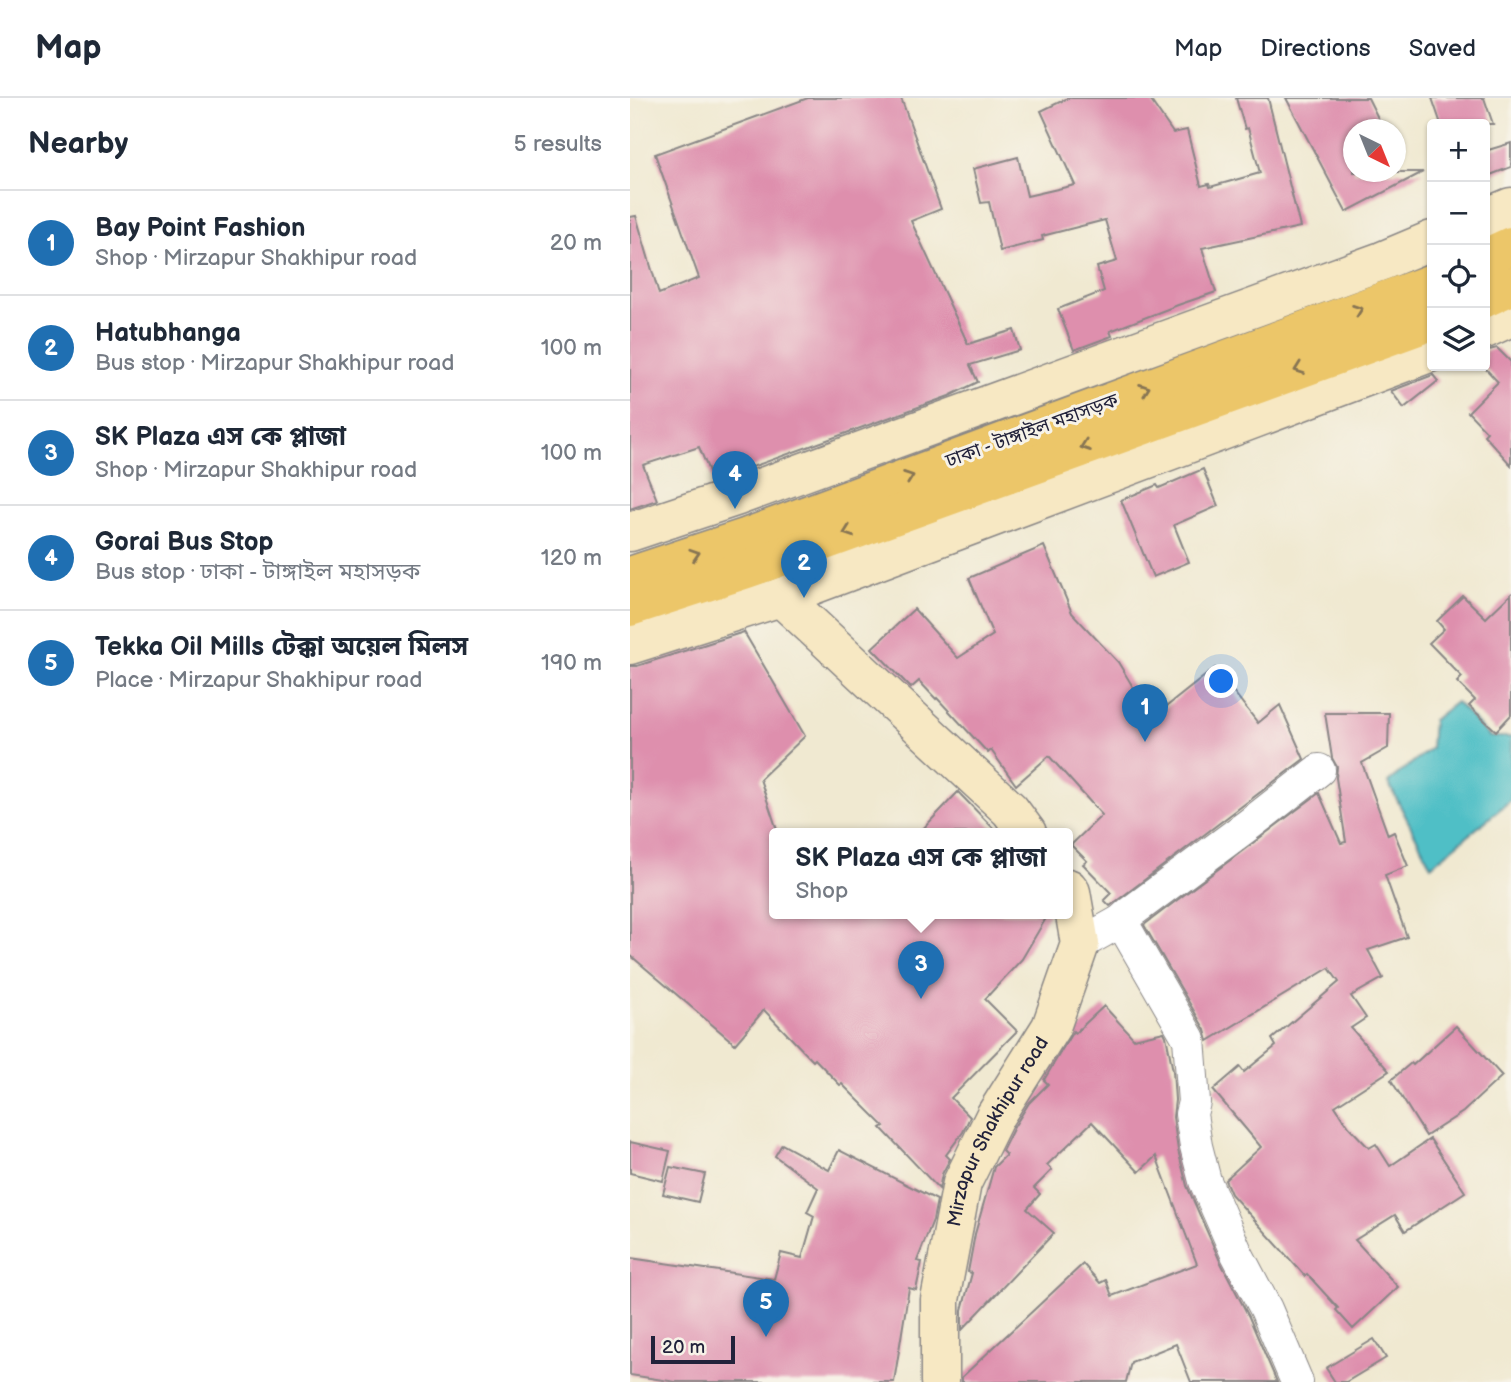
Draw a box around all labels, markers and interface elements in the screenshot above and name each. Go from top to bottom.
text: Map [35,28,101,68]
text: Map [1174,34,1222,63]
text: Directions [1260,34,1371,63]
text: Saved [1409,34,1476,63]
north arrow [1343,119,1406,182]
map controls [1427,119,1490,371]
button: + [1427,119,1490,182]
text: Nearby [28,126,128,162]
text: 5 results [514,130,602,158]
button: − [1427,182,1490,245]
text: Bay Point Fashion [95,213,306,244]
text: 1 [46,229,56,257]
text: 20 m [550,229,602,257]
text: Shop · Mirzapur Shakhipur road [95,244,417,272]
button: locate [1427,245,1490,308]
one-way arrow [1352,304,1364,318]
button: layers [1427,308,1490,371]
text: Hatubhanga [95,318,241,349]
text: 2 [44,334,58,362]
text: 100 m [541,334,602,362]
text: Bus stop · Mirzapur Shakhipur road [95,349,455,377]
one-way arrow [1293,361,1305,375]
one-way arrow [1138,384,1150,398]
street label: ঢাকা - টাঙ্গাইল মহাসড়ক [941,388,1122,473]
text: SK Plaza এস কে প্লাজা [95,422,346,453]
one-way arrow [1080,438,1092,452]
text: 3 [44,439,58,467]
text: 100 m [541,439,602,467]
pin: 4 [712,451,758,509]
text: Shop · Mirzapur Shakhipur road [95,456,417,484]
one-way arrow [902,471,914,485]
one-way arrow [843,524,855,538]
text: Gorai Bus Stop [95,527,274,558]
pin: 2 [781,540,827,598]
text: 4 [44,544,58,572]
text: 120 m [541,544,602,572]
one-way arrow [688,548,700,562]
text: Bus stop · ঢাকা - টাঙ্গাইল মহাসড়ক [95,558,420,586]
text: Tekka Oil Mills টেক্কা অয়েল মিলস [95,632,468,663]
text: 5 [44,649,58,677]
text: 190 m [541,649,602,677]
your location [1204,664,1238,698]
text: Place · Mirzapur Shakhipur road [95,666,423,694]
pin: 1 [1122,684,1168,742]
popup [769,828,1073,919]
text: SK Plaza এস কে প্লাজা [795,843,1047,874]
text: Shop [795,877,848,905]
pin: 3 [898,941,944,999]
street label: Mirzapur Shakhipur road [943,1033,1053,1229]
pin: 5 [743,1279,789,1337]
scale bar [651,1333,735,1365]
text: 20 m [662,1336,705,1359]

